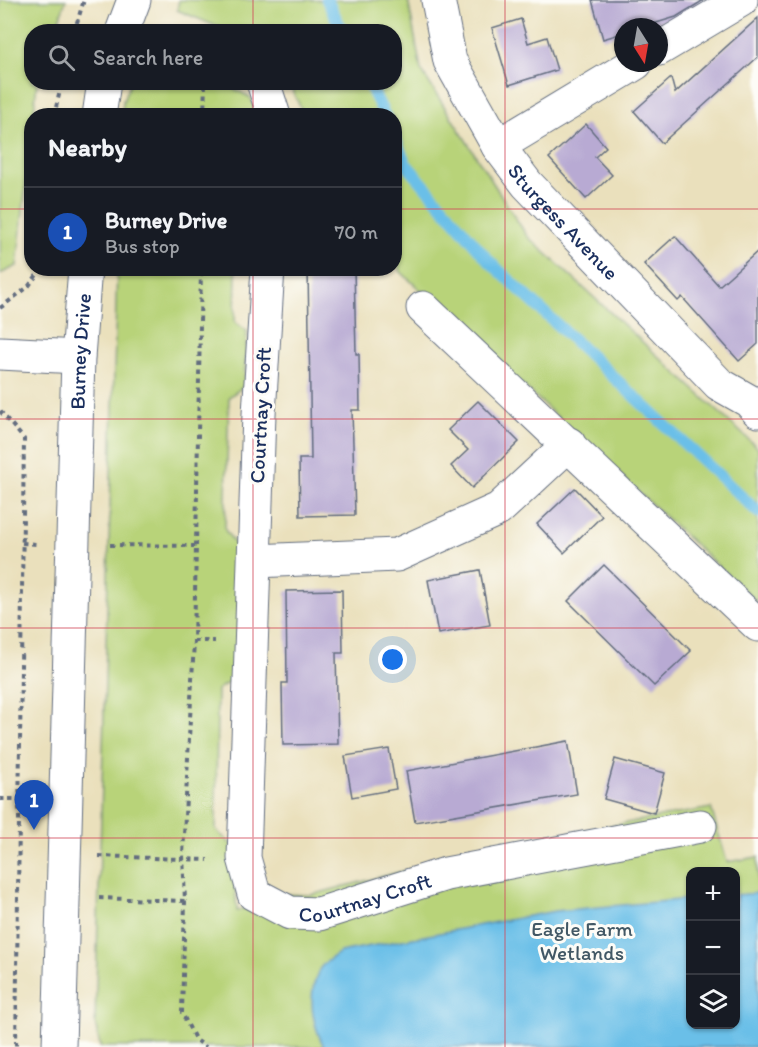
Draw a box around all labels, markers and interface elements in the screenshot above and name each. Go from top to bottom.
north arrow [614,18,668,72]
search box [24,24,402,90]
icon: search [45,41,78,74]
text: Search here [93,44,203,71]
text: Nearby [48,131,127,163]
street label: Sturgess Avenue [503,158,624,285]
text: Burney Drive [105,207,227,234]
text: 1 [63,220,72,244]
text: 70 m [334,220,378,244]
text: Bus stop [105,234,180,258]
street label: Burney Drive [64,292,95,410]
street label: Courtnay Croft [244,346,276,484]
your location [378,645,407,674]
pin: 1 [15,780,54,830]
street label: Courtnay Croft [298,867,434,927]
map controls [686,867,740,1029]
button: + [686,867,740,921]
park label: Eagle Farm Wetlands [531,916,633,965]
button: − [686,921,740,975]
button: layers [686,975,740,1029]

